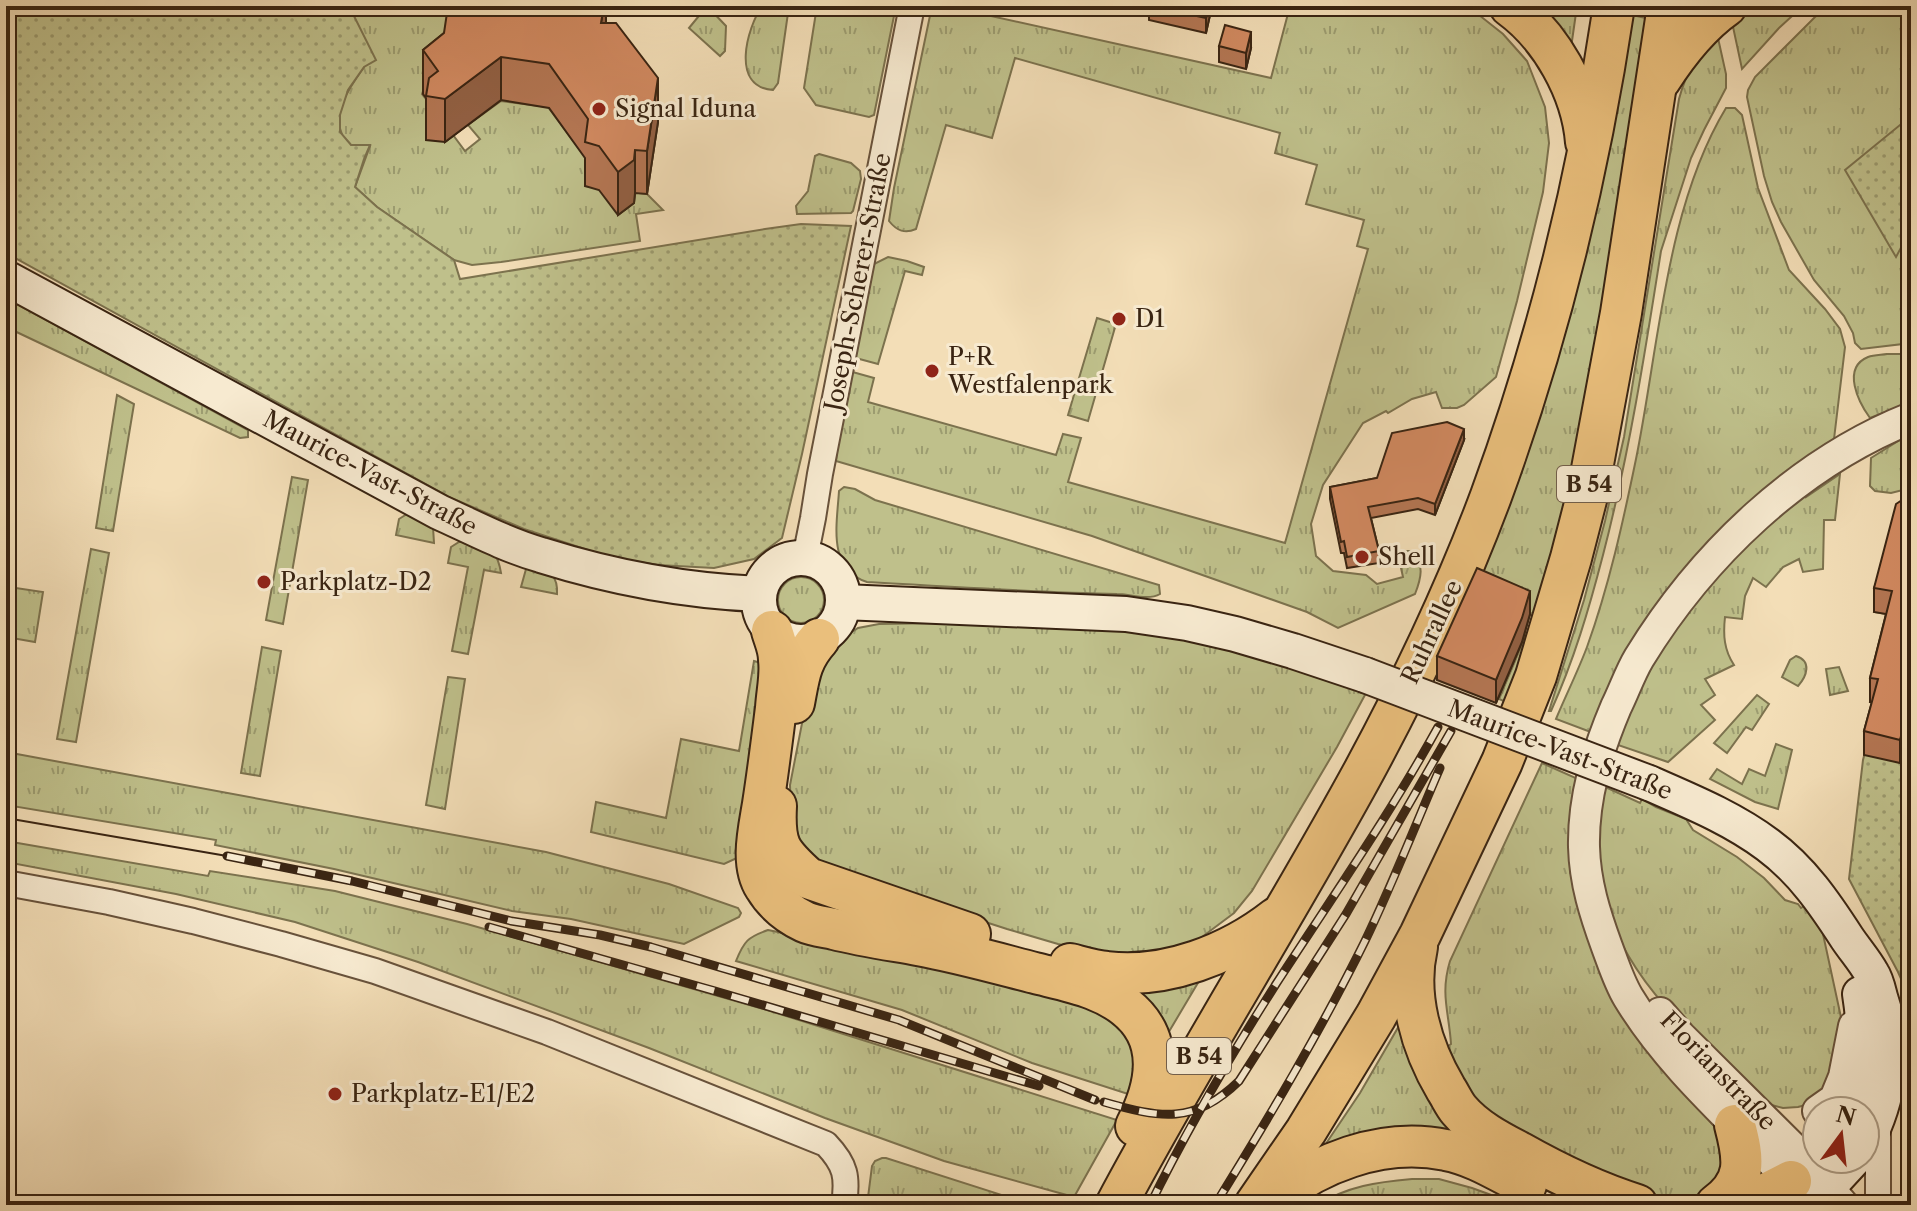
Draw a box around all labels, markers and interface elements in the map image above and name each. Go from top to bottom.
place label: Signal Iduna [615,94,756,123]
marker: Signal Iduna [590,100,608,118]
street label: Joseph-Scherer-Straße [818,151,897,417]
place label: D1 [1135,304,1165,333]
marker: D1 [1110,310,1128,328]
place label: P+R Westfalenpark [947,342,1114,399]
marker: P+R Westfalenpark [923,362,941,380]
street label: Maurice-Vast-Straße [258,404,482,541]
road number: B 54 [1557,466,1621,502]
place label: Shell [1378,542,1435,571]
marker: Shell [1353,548,1371,566]
place label: Parkplatz-D2 [280,567,432,596]
marker: Parkplatz-D2 [255,573,273,591]
street label: Ruhrallee [1395,575,1468,688]
street label: Maurice-Vast-Straße [1444,693,1676,806]
street label: Florianstraße [1654,1005,1782,1136]
road number: B 54 [1167,1038,1231,1074]
place label: Parkplatz-E1/E2 [351,1079,535,1108]
marker: Parkplatz-E1/E2 [326,1085,344,1103]
north arrow [1801,1095,1881,1175]
text: N [1833,1101,1859,1132]

